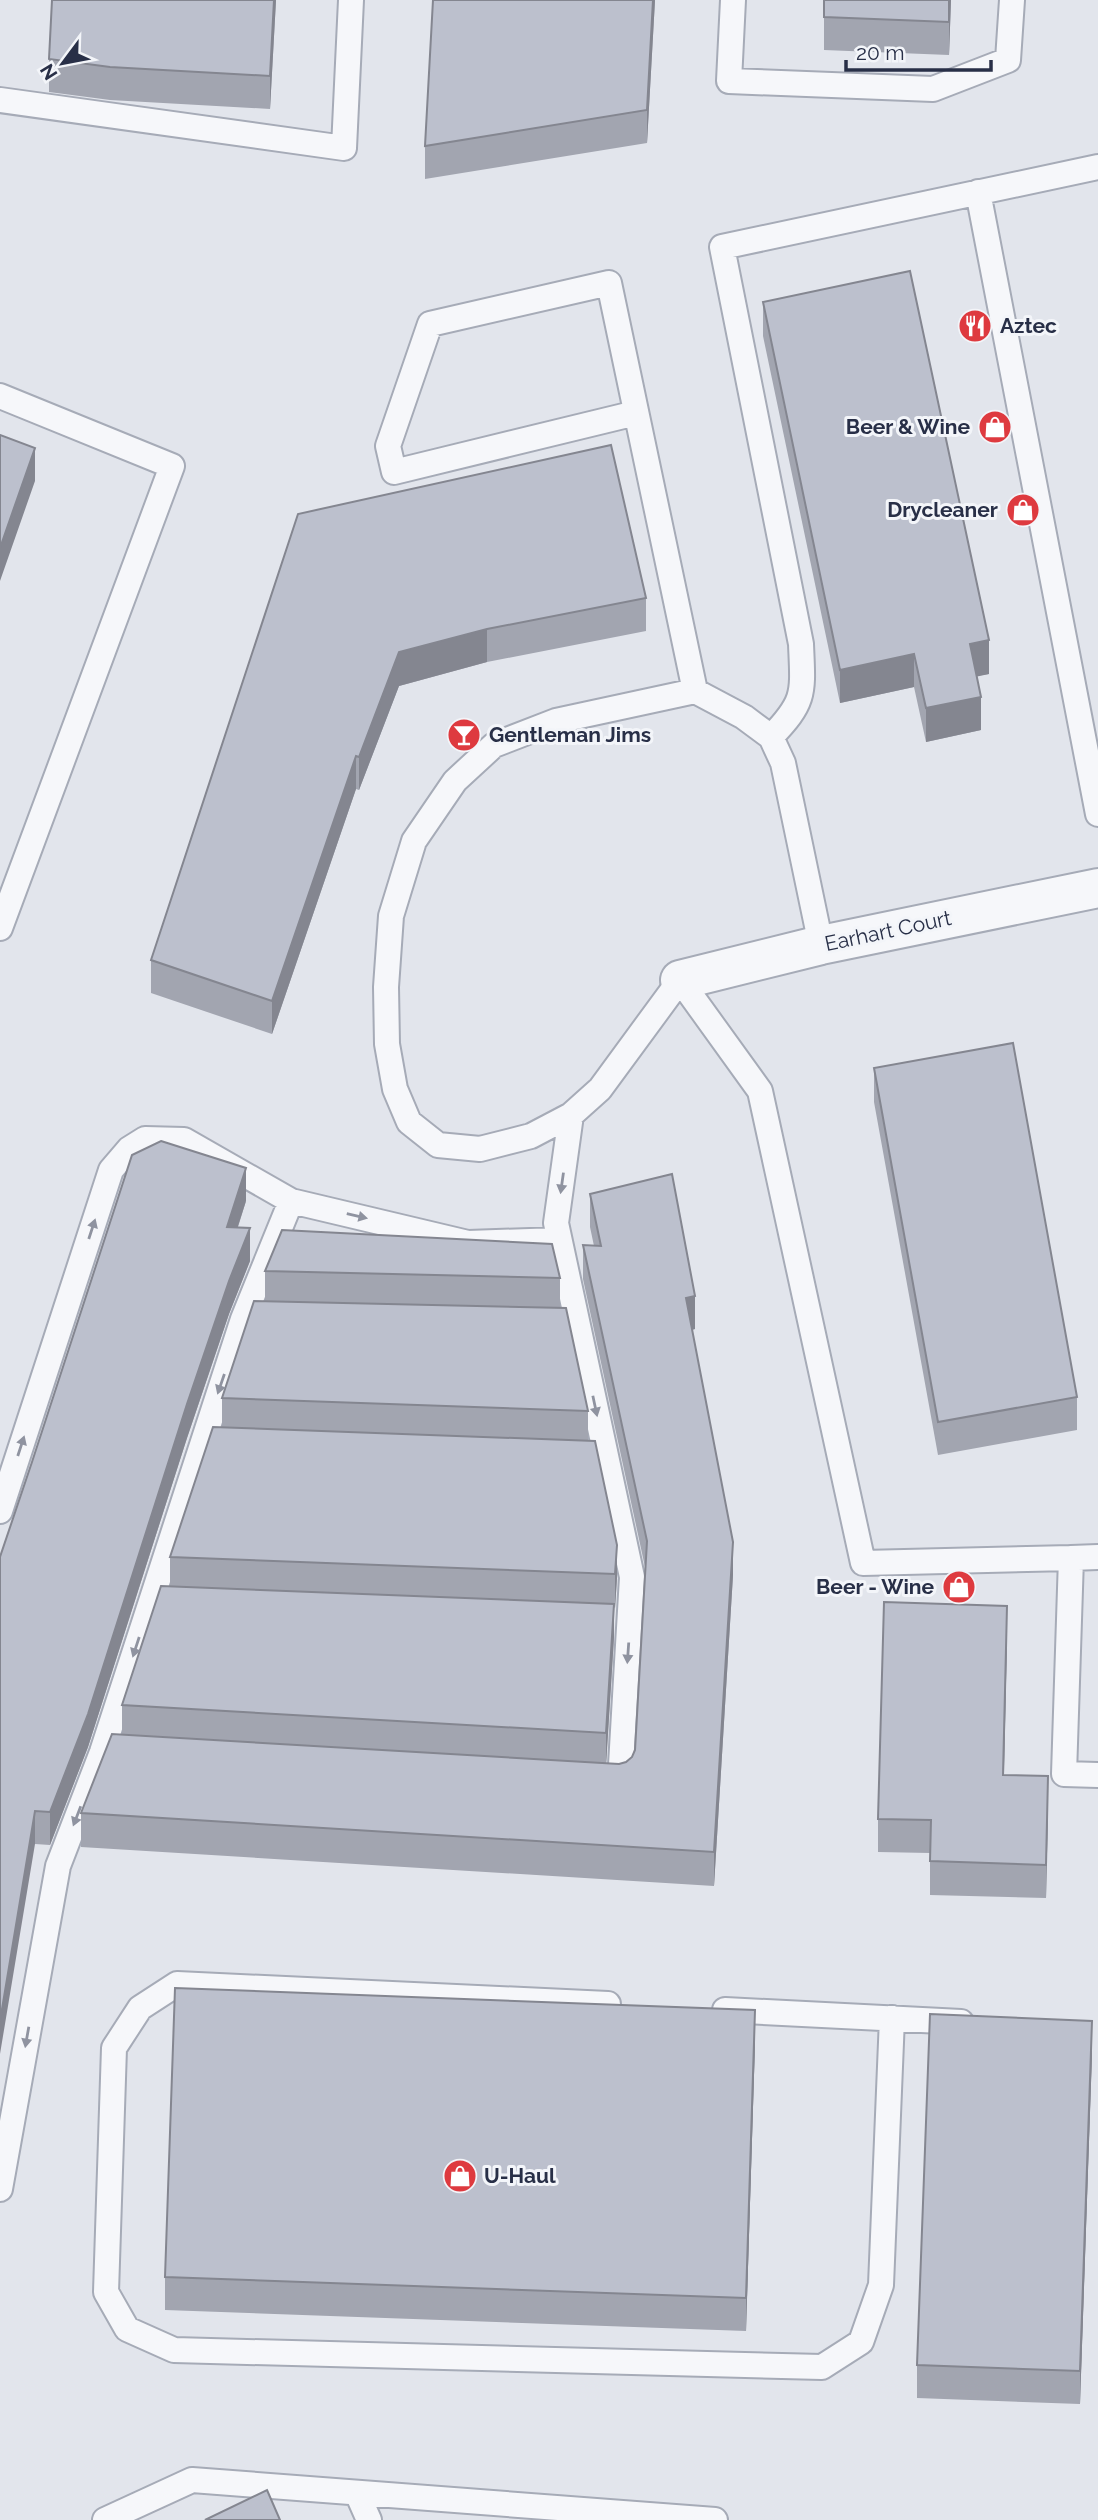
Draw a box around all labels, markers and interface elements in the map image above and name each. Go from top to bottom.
north arrow [28,28,98,98]
scale bar [846,28,991,72]
text: 20 m [856,40,904,65]
text: N [35,60,62,84]
restaurant icon: Aztec [956,307,994,345]
place label: Aztec [1000,313,1057,338]
shop icon: Beer & Wine [976,408,1014,446]
place label: Beer & Wine [846,414,970,439]
shop icon: Drycleaner [1004,491,1042,529]
place label: Drycleaner [887,497,998,522]
bar icon: Gentleman Jims [445,716,483,754]
place label: Gentleman Jims [489,722,651,747]
street label: Earhart Court [822,905,953,956]
one-way arrow [556,1172,567,1194]
one-way arrow [346,1211,368,1222]
one-way arrow [87,1219,98,1240]
one-way arrow [215,1374,226,1395]
one-way arrow [589,1395,600,1417]
one-way arrow [16,1435,27,1456]
shop icon: Beer - Wine [940,1568,978,1606]
place label: Beer - Wine [816,1574,934,1599]
one-way arrow [130,1637,141,1658]
one-way arrow [622,1643,633,1665]
one-way arrow [72,1805,83,1826]
one-way arrow [21,2026,32,2048]
shop icon: U-Haul [441,2157,479,2195]
place label: U-Haul [484,2163,556,2188]

